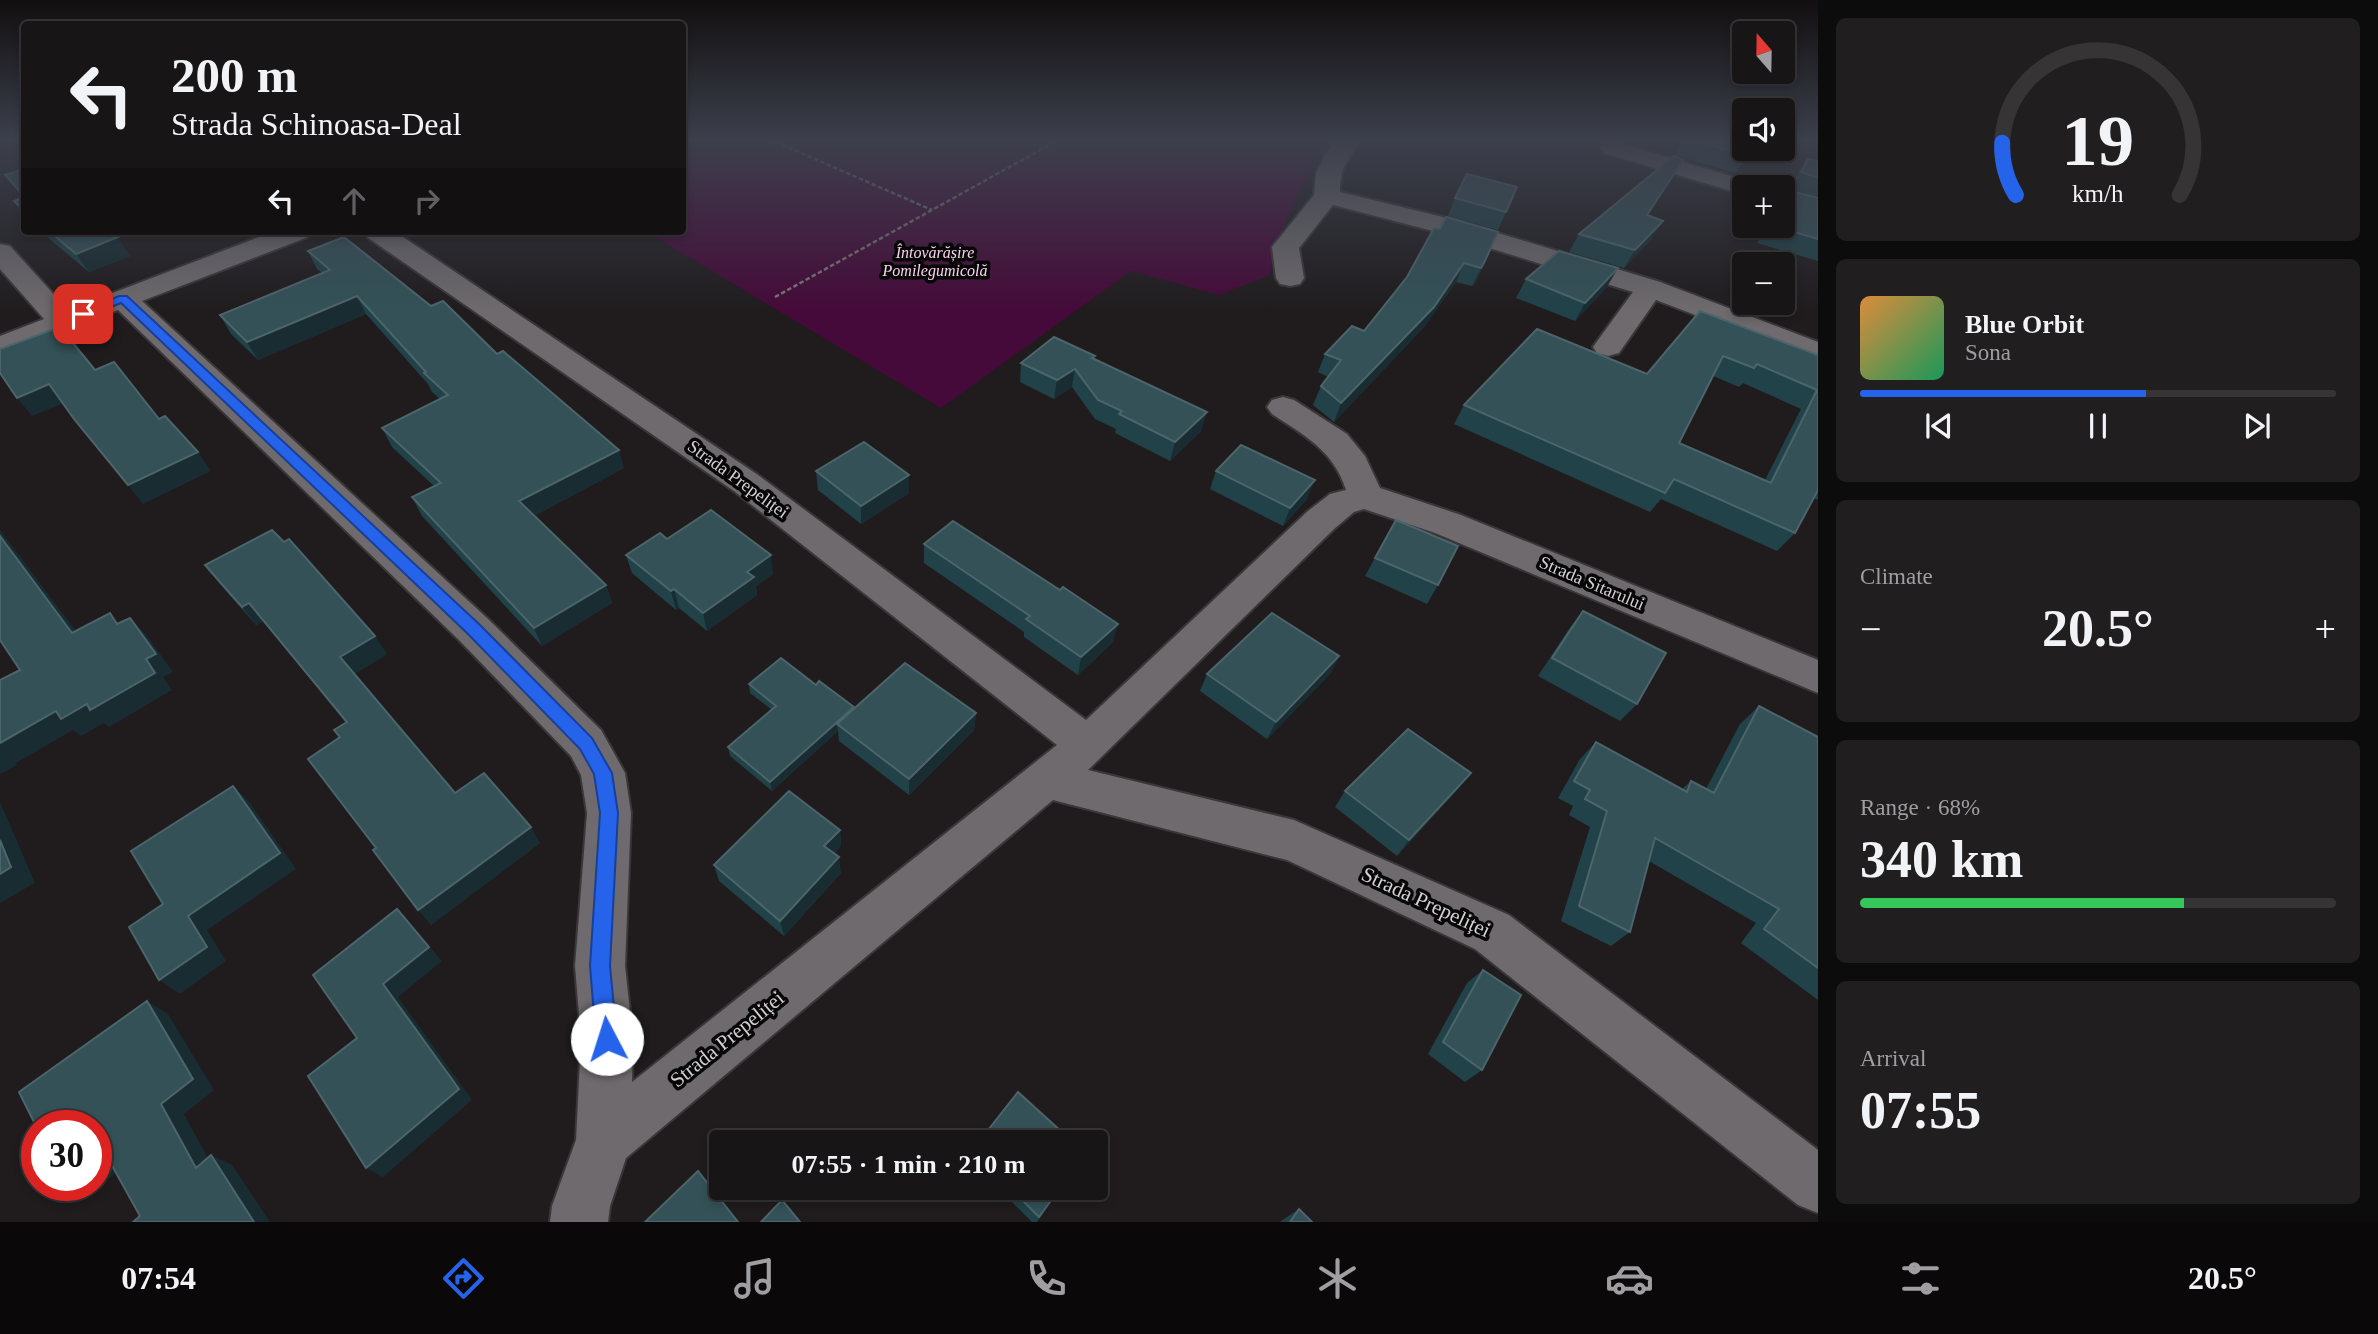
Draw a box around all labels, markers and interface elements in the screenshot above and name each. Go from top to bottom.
north arrow [1732,21,1796,84]
map controls [1732,21,1795,315]
text: 200 m [171,48,298,103]
icon: left [56,49,147,140]
button: sound [1732,98,1795,161]
text: 19 [2062,101,2134,182]
text: Strada Schinoasa-Deal [171,106,462,142]
button: + [1732,175,1795,238]
text: km/h [2072,180,2124,207]
icon: left [262,182,300,220]
icon: ahead [335,182,373,220]
icon: right [408,182,446,220]
park label: Întovărășire Pomilegumicolă [882,243,987,280]
button: − [1732,252,1795,315]
pin [53,284,113,344]
icon: arrive [64,295,102,333]
text: Blue Orbit [1965,310,2084,339]
text: Sona [1965,340,2011,365]
icon: previous [1920,407,1958,445]
icon: pause [2079,407,2117,445]
icon: next [2238,407,2276,445]
street label: Strada Prepeliței [684,436,792,522]
street label: Strada Sitarului [1536,552,1648,614]
text: Climate [1860,564,1933,589]
text: 20.5° [2042,600,2154,657]
text: − [1860,608,1881,650]
text: + [2315,608,2336,650]
text: Range · 68% [1860,795,1980,820]
text: 340 km [1860,831,2023,888]
street label: Strada Prepeliței [1358,862,1494,942]
street label: Strada Prepeliței [665,986,789,1092]
position arrow [570,1002,644,1076]
text: Arrival [1860,1046,1926,1071]
text: 07:55 [1860,1082,1981,1139]
speed limit sign: 30 [21,1110,112,1201]
text: 07:55 · 1 min · 210 m [792,1150,1026,1179]
icon: directions [439,1254,488,1303]
icon: music [730,1254,779,1303]
icon: phone [1022,1254,1071,1303]
icon: climate [1313,1254,1362,1303]
icon: car [1605,1254,1654,1303]
icon: filters [1896,1254,1945,1303]
text: 07:54 [121,1260,196,1296]
text: 20.5° [2188,1260,2257,1296]

